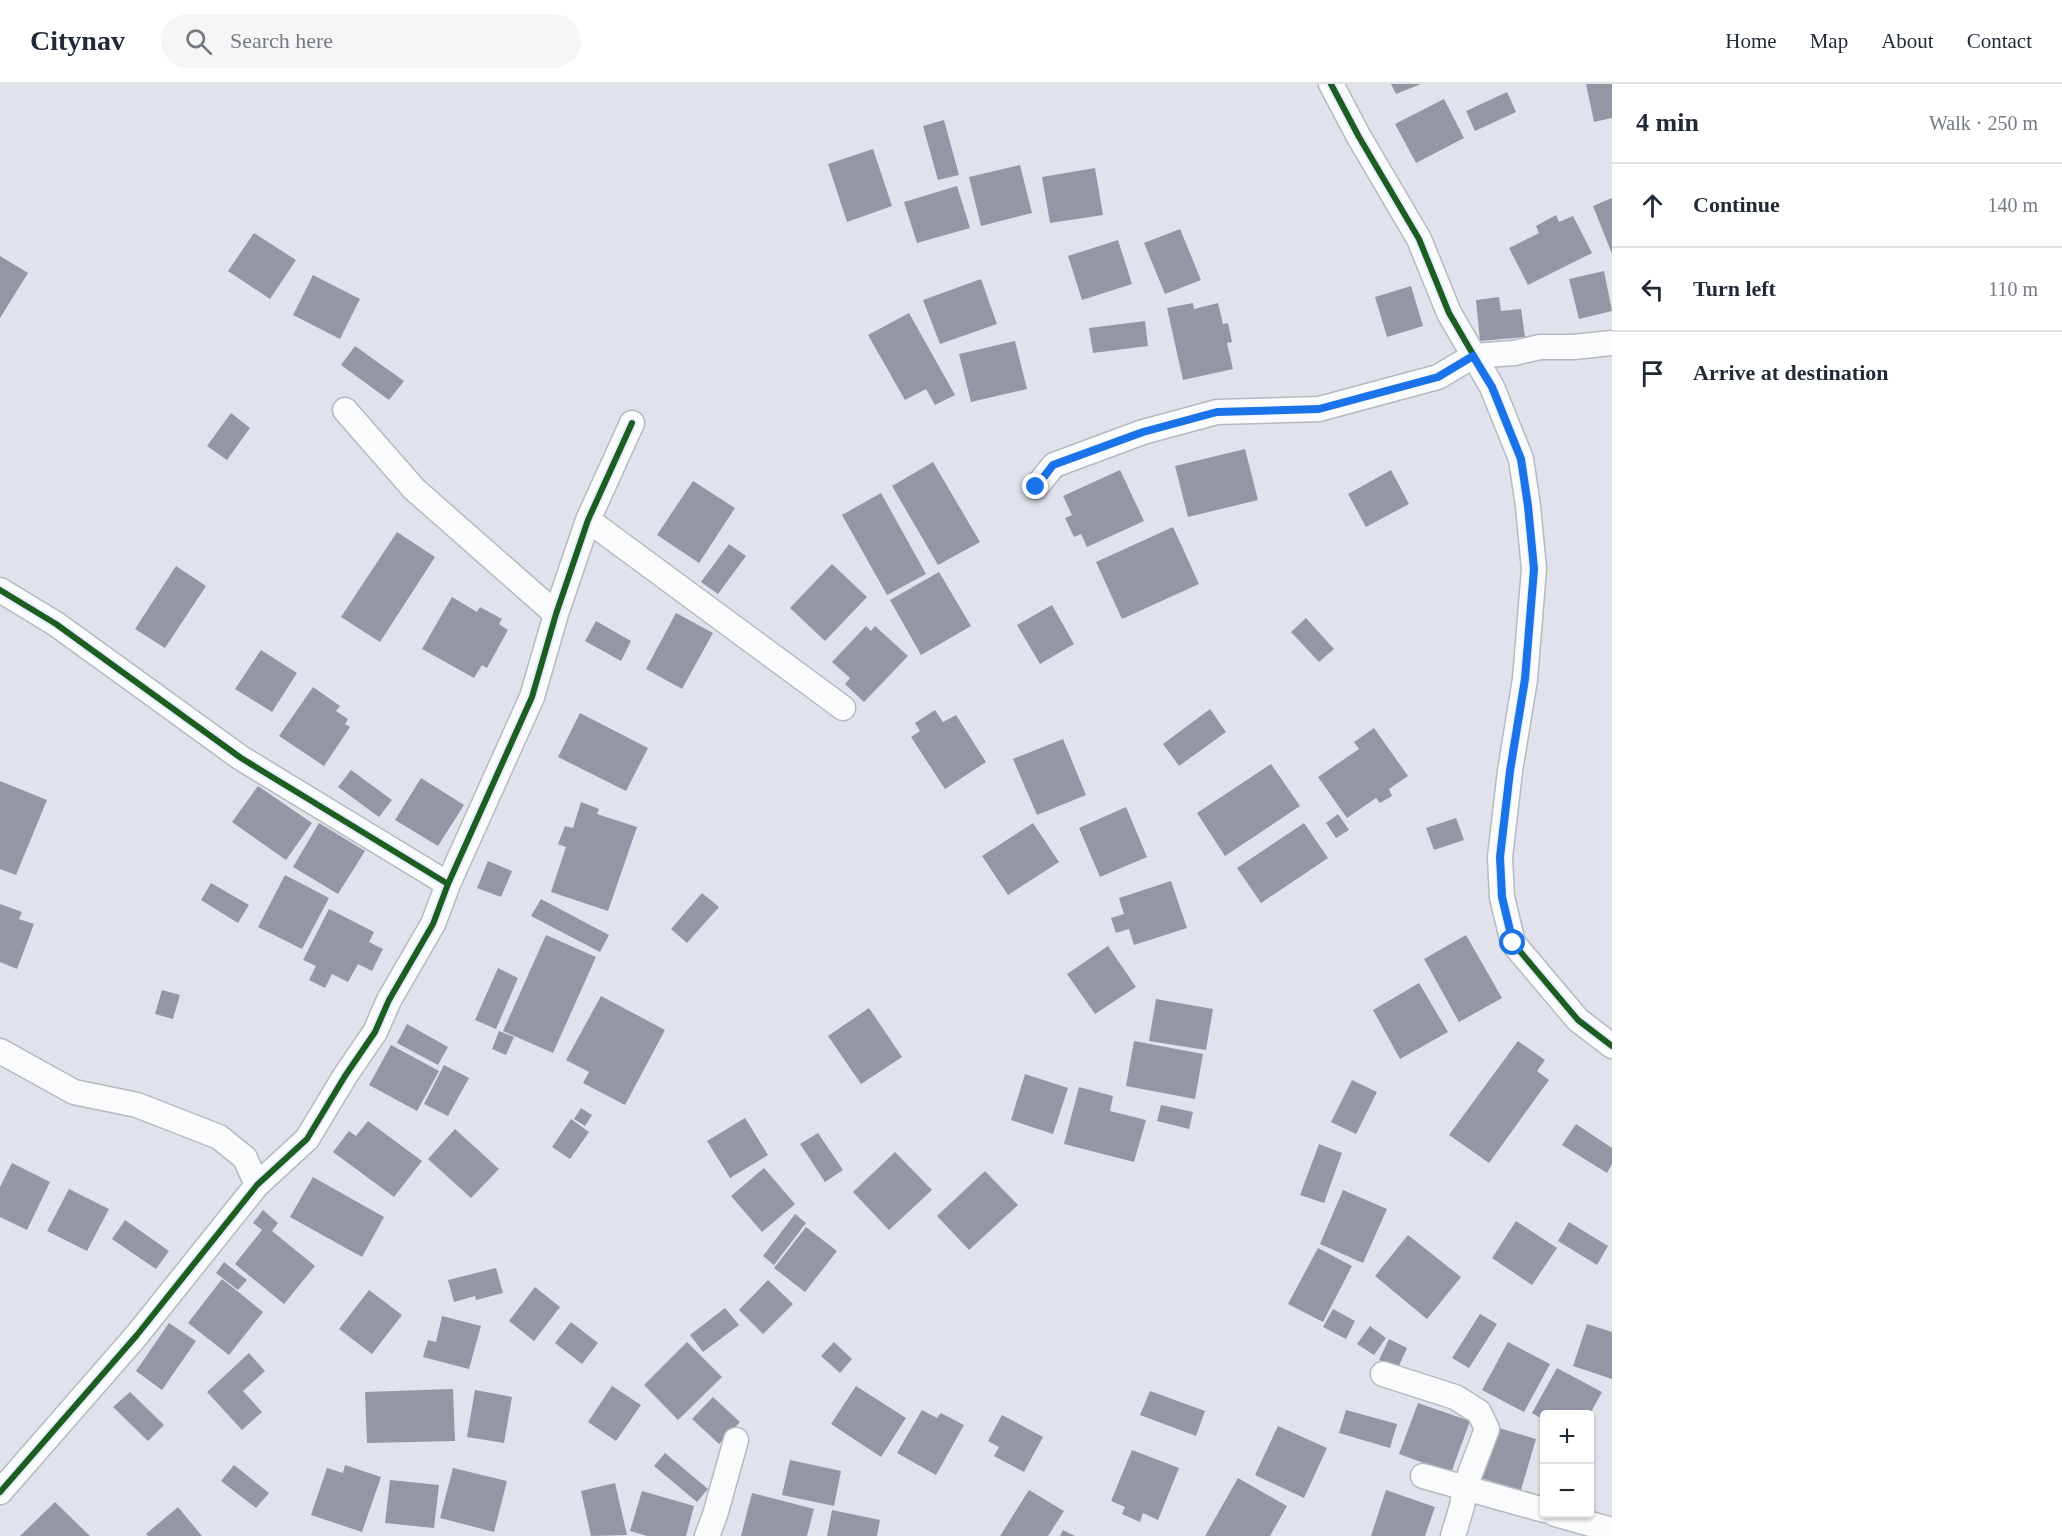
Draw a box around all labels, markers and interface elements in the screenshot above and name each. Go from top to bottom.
search box [161,14,581,68]
text: Citynav [30,25,125,56]
icon: search [182,25,215,58]
text: Search here [230,28,333,53]
text: Home [1725,29,1777,53]
text: Map [1810,29,1848,53]
text: About [1881,29,1934,53]
text: Contact [1967,29,2032,53]
text: 4 min [1636,108,1699,137]
text: Walk · 250 m [1929,112,2038,134]
icon: ahead [1636,189,1669,222]
text: Continue [1693,192,1780,217]
text: 140 m [1987,194,2038,216]
icon: left [1636,273,1669,306]
text: Turn left [1693,276,1776,301]
text: 110 m [1988,278,2038,300]
icon: arrive [1636,357,1669,390]
text: Arrive at destination [1693,360,1889,385]
route end [1022,473,1048,499]
route start [1499,929,1525,955]
map controls [1540,1410,1594,1518]
button: + [1540,1410,1594,1464]
button: − [1540,1464,1594,1518]

